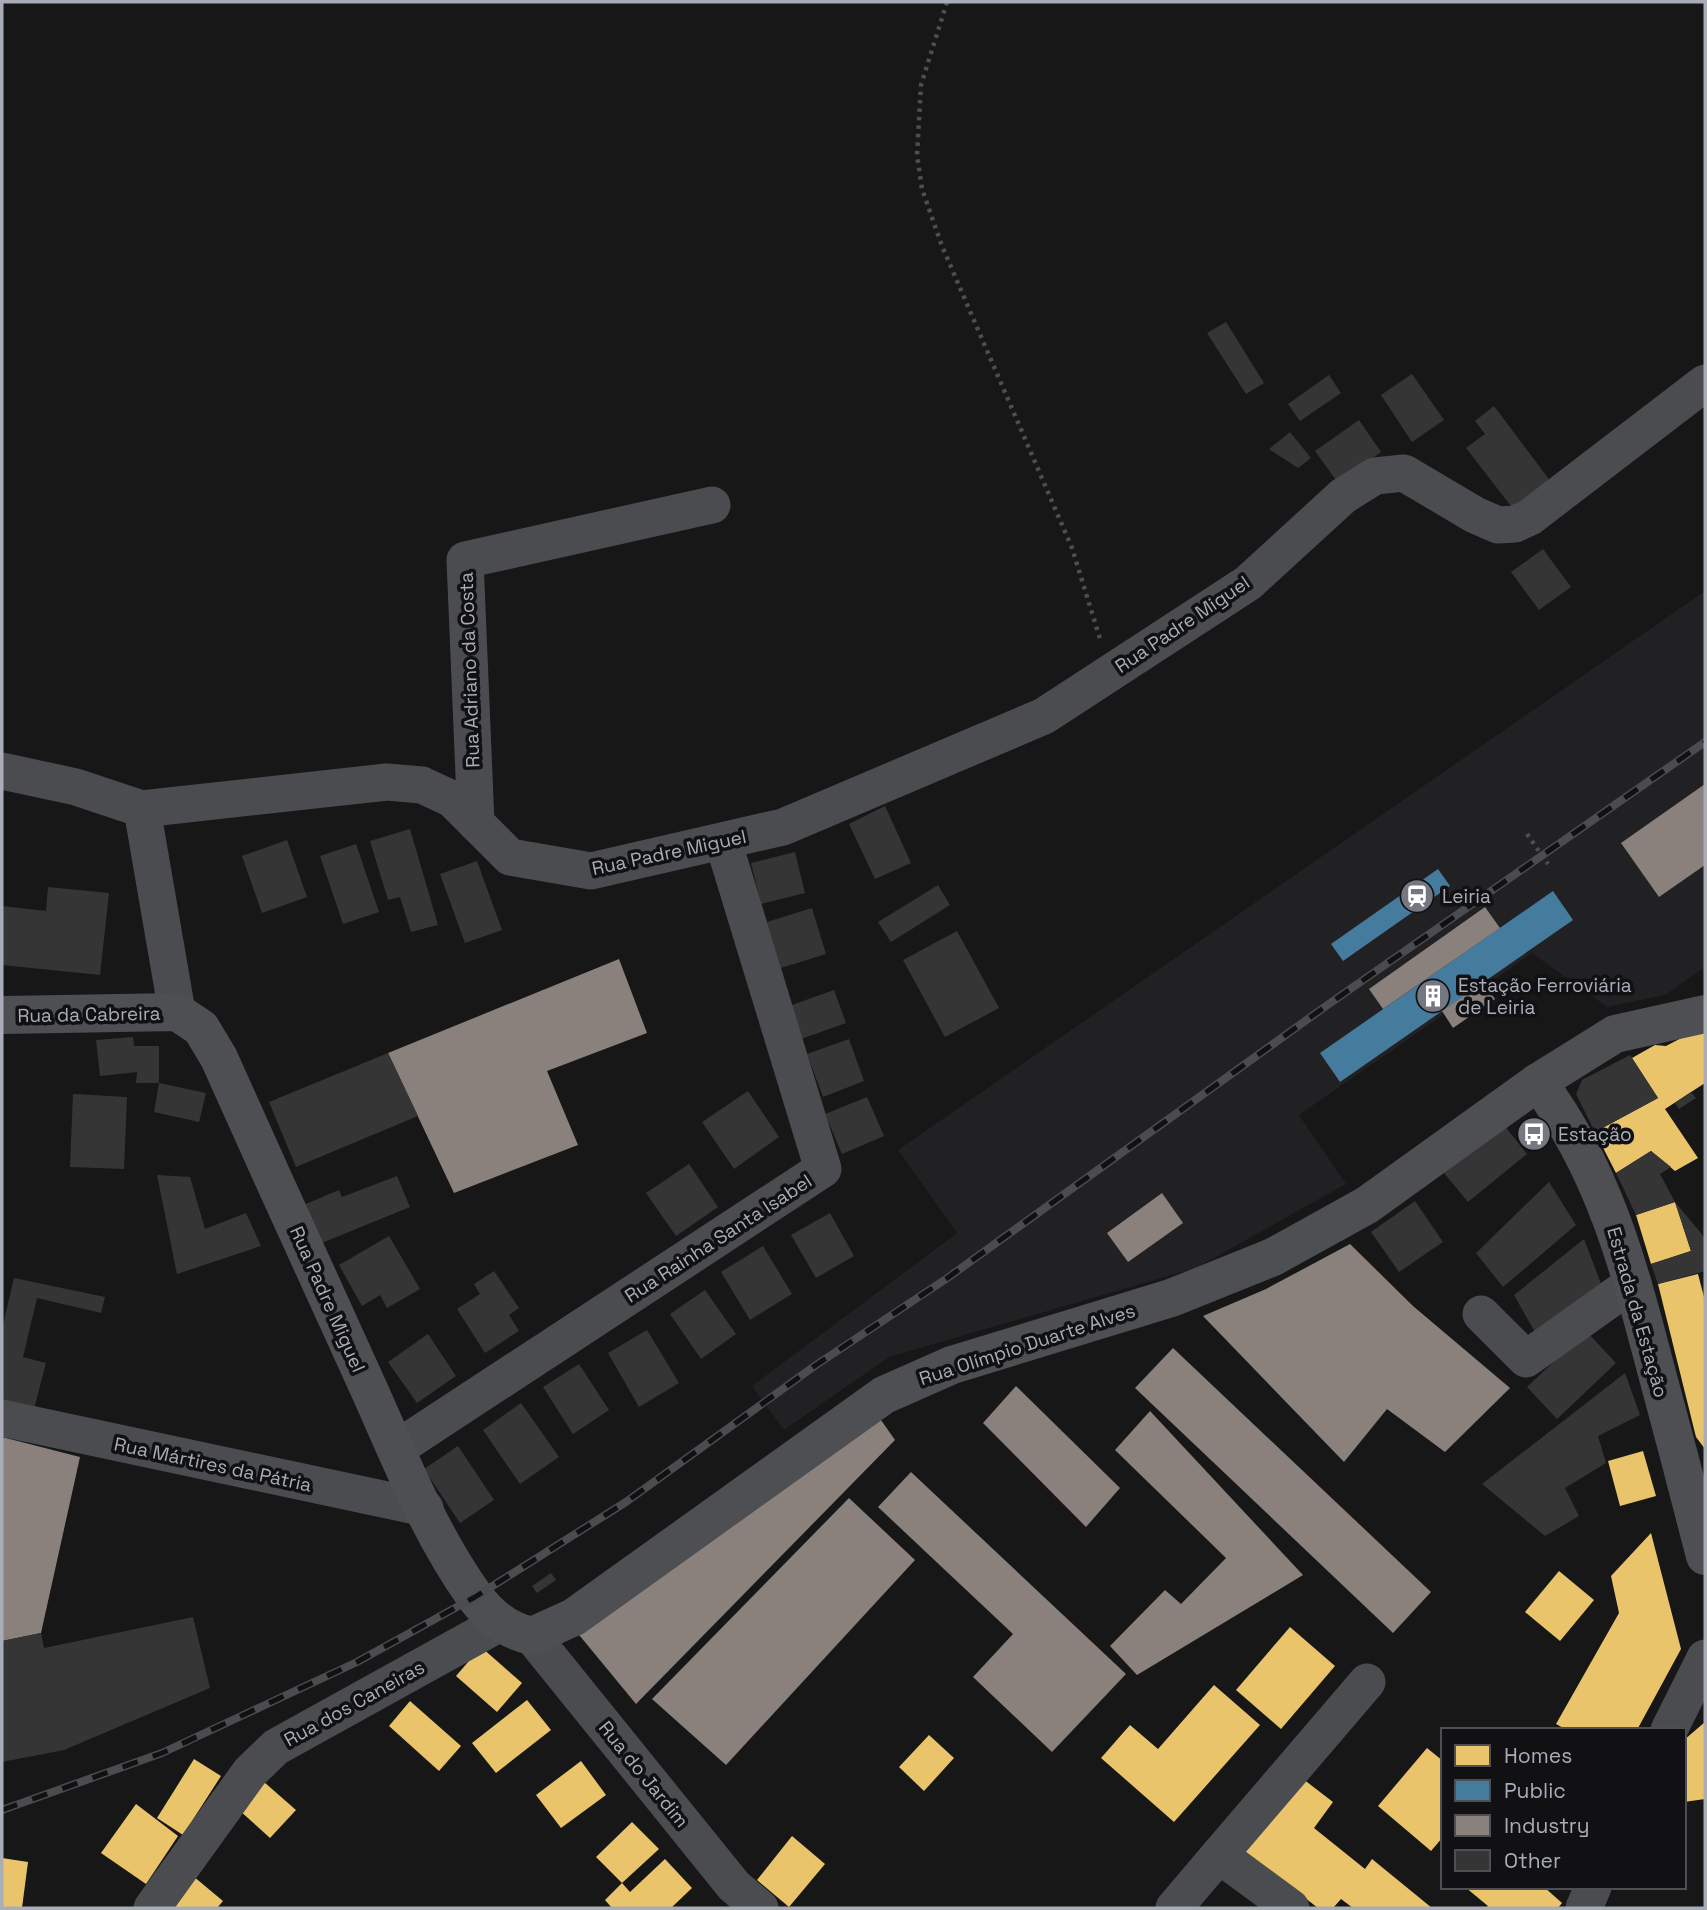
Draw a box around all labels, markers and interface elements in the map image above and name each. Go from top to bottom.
street label: Rua Padre Miguel [1110,570,1254,679]
street label: Rua Adriano da Costa [454,572,485,768]
street label: Rua Padre Miguel [590,824,749,881]
station icon: Leiria [1398,877,1436,915]
place label: Leiria [1442,884,1491,909]
place label: Estação Ferroviária de Leiria [1458,973,1632,1020]
building icon: Estação Ferroviária de Leiria [1414,977,1452,1015]
street label: Rua da Cabreira [17,1001,161,1028]
bus stop icon: Estação [1515,1115,1553,1153]
place label: Estação [1558,1122,1632,1147]
street label: Rua Rainha Santa Isabel [620,1169,817,1308]
street label: Rua Padre Miguel [284,1222,371,1376]
street label: Estrada da Estação [1601,1224,1674,1400]
street label: Rua Olímpio Duarte Alves [916,1298,1138,1391]
street label: Rua Mártires da Pátria [112,1431,314,1498]
street label: Rua dos Caneiras [280,1655,429,1752]
street label: Rua do Jardim [593,1716,694,1833]
legend [1441,1728,1686,1889]
text: Homes [1504,1742,1572,1769]
text: Public [1504,1777,1566,1804]
text: Industry [1504,1812,1590,1839]
text: Other [1504,1847,1561,1874]

